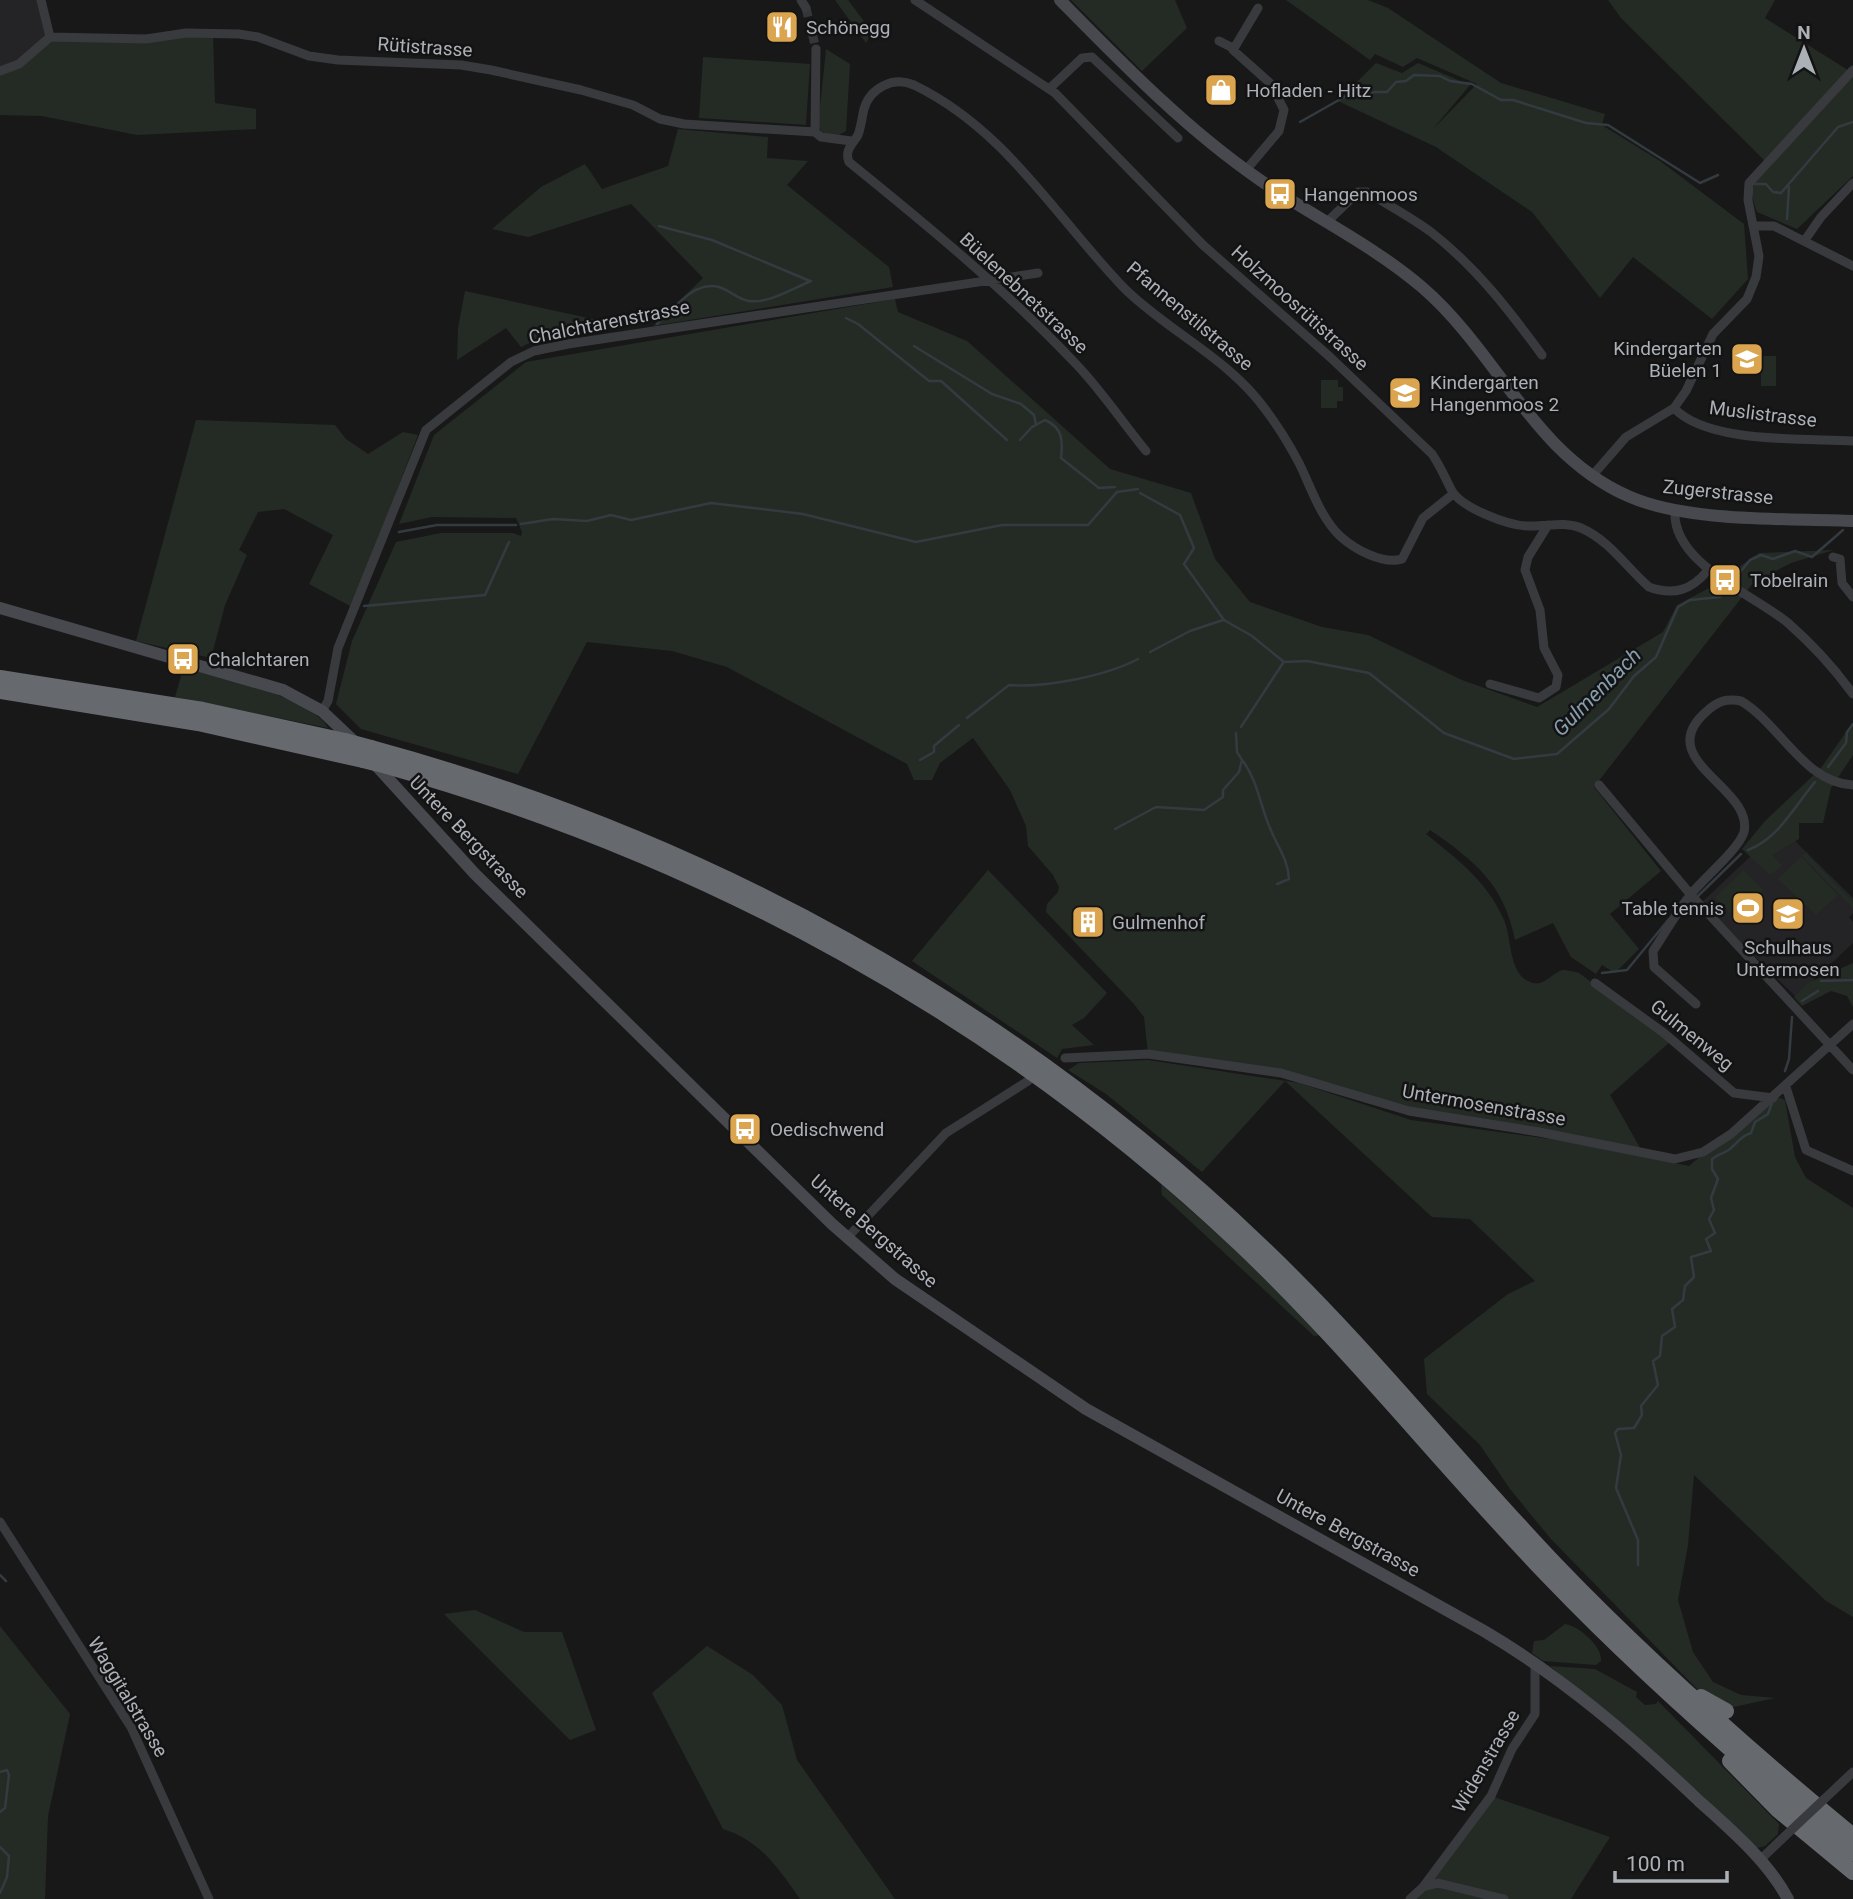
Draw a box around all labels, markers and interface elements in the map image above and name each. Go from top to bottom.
restaurant icon: Schönegg [763,8,801,46]
north arrow [1769,14,1839,84]
place label: Schönegg [806,16,890,39]
text: N [1797,21,1811,44]
street label: Rütistrasse [377,32,473,62]
shop icon: Hofladen - Hitz [1202,71,1240,109]
place label: Hofladen - Hitz [1246,79,1371,102]
bus stop icon: Hangenmoos [1261,175,1299,213]
place label: Hangenmoos [1304,183,1418,206]
street label: Büelenebnetstrasse [955,228,1093,358]
street label: Holzmoosrütistrasse [1227,240,1373,376]
street label: Pfannenstilstrasse [1122,256,1258,376]
street label: Chalchtarenstrasse [526,295,692,349]
place label: Kindergarten Büelen 1 [1613,337,1722,382]
school or university icon: Kindergarten Büelen 1 [1728,340,1766,378]
place label: Kindergarten Hangenmoos 2 [1430,371,1559,416]
school or university icon: Kindergarten Hangenmoos 2 [1386,374,1424,412]
street label: Muslistrasse [1708,396,1818,432]
street label: Zugerstrasse [1662,475,1774,509]
bus stop icon: Tobelrain [1706,561,1744,599]
place label: Tobelrain [1750,569,1828,592]
bus stop icon: Chalchtaren [164,640,202,678]
water label: Gulmenbach [1548,643,1646,741]
place label: Chalchtaren [208,648,310,671]
street label: Untere Bergstrasse [405,771,533,903]
sports icon: Table tennis [1729,889,1767,927]
school or university icon: Schulhaus Untermosen [1769,895,1807,933]
place label: Table tennis [1622,897,1724,920]
building icon: Gulmenhof [1069,903,1107,941]
place label: Gulmenhof [1112,911,1206,934]
place label: Schulhaus Untermosen [1736,936,1840,981]
street label: Gulmenweg [1646,995,1738,1075]
street label: Untermosenstrasse [1400,1079,1568,1131]
bus stop icon: Oedischwend [726,1110,764,1148]
place label: Oedischwend [770,1118,884,1141]
street label: Untere Bergstrasse [806,1169,942,1293]
street label: Untere Bergstrasse [1272,1484,1424,1582]
street label: Waggitalstrasse [83,1633,173,1761]
street label: Widenstrasse [1447,1706,1525,1816]
scale bar [1615,1840,1727,1884]
text: 100 m [1626,1852,1685,1876]

